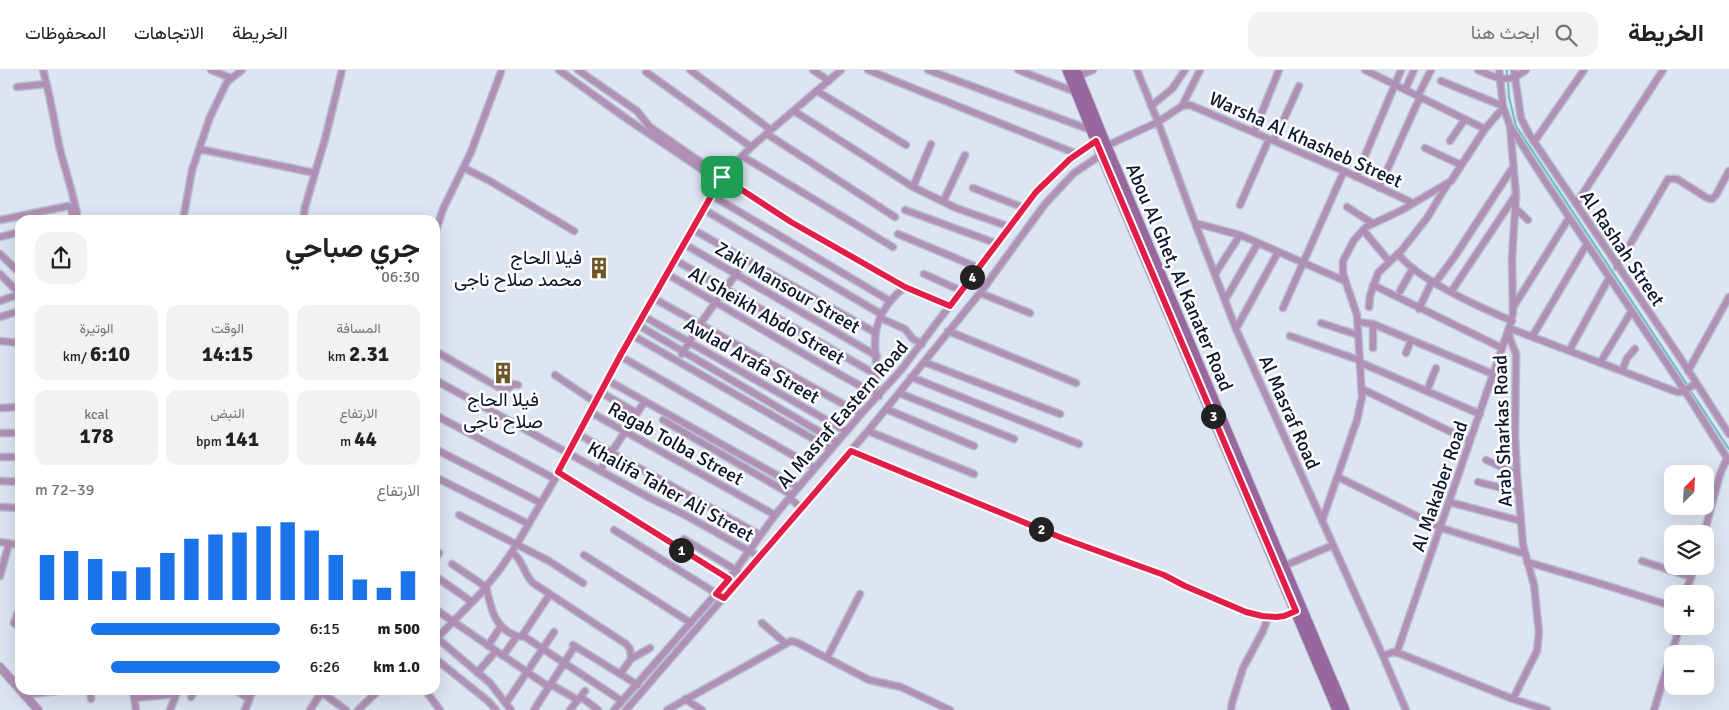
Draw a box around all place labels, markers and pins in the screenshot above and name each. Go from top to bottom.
pin [701,156,743,198]
place label: فيلا الحاج محمد صلاح ناجى [454,246,582,292]
building icon: فيلا الحاج محمد صلاح ناجى [586,255,612,281]
pin: 4 [960,264,984,290]
building icon: فيلا الحاج صلاح ناجى [490,360,516,386]
place label: فيلا الحاج صلاح ناجى [463,388,543,434]
pin: 3 [1200,404,1226,428]
pin: 2 [1028,516,1054,542]
pin: 1 [668,538,694,562]

